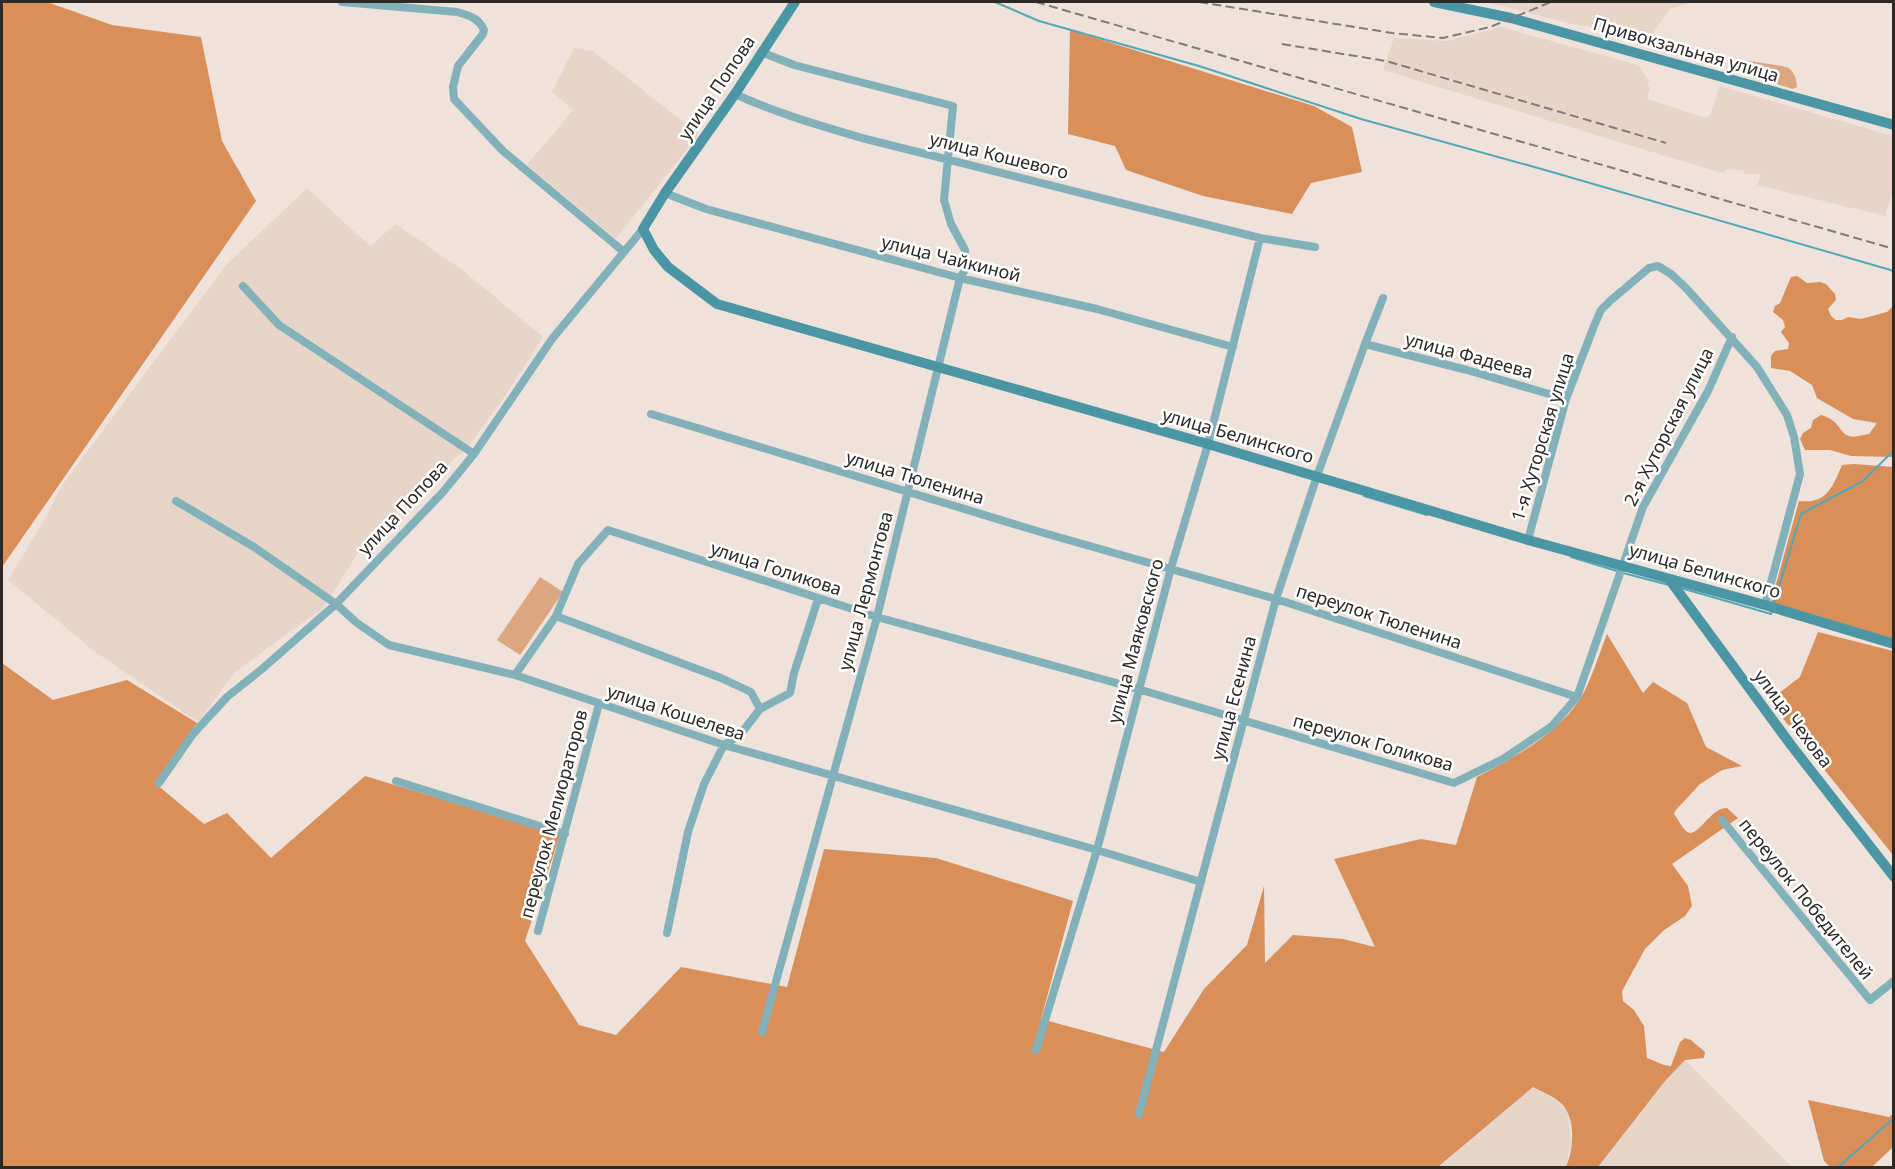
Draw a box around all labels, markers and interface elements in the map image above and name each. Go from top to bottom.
street label: Привокзальная улица [1591,11,1782,87]
street label: улица Попова [672,30,760,144]
street label: улица Кошевого [927,126,1071,184]
street label: улица Чайкиной [879,229,1023,287]
street label: улица Фадеева [1403,326,1536,384]
street label: 2-я Хуторская улица [1618,343,1718,510]
street label: 1-я Хуторская улица [1505,350,1579,524]
street label: улица Белинского [1160,402,1317,468]
street label: улица Тюленина [843,445,987,509]
street label: улица Попова [352,455,452,560]
street label: улица Лермонтова [832,509,898,673]
street label: улица Голикова [708,536,845,601]
street label: улица Белинского [1627,537,1784,603]
street label: улица Маяковского [1101,556,1169,726]
street label: переулок Тюленина [1294,578,1465,654]
street label: улица Есенина [1205,633,1261,762]
street label: улица Чехова [1749,664,1839,772]
street label: улица Кошелева [604,678,748,746]
street label: переулок Мелиораторов [514,707,592,921]
street label: переулок Голикова [1290,708,1456,776]
street label: переулок Победителей [1734,813,1879,984]

